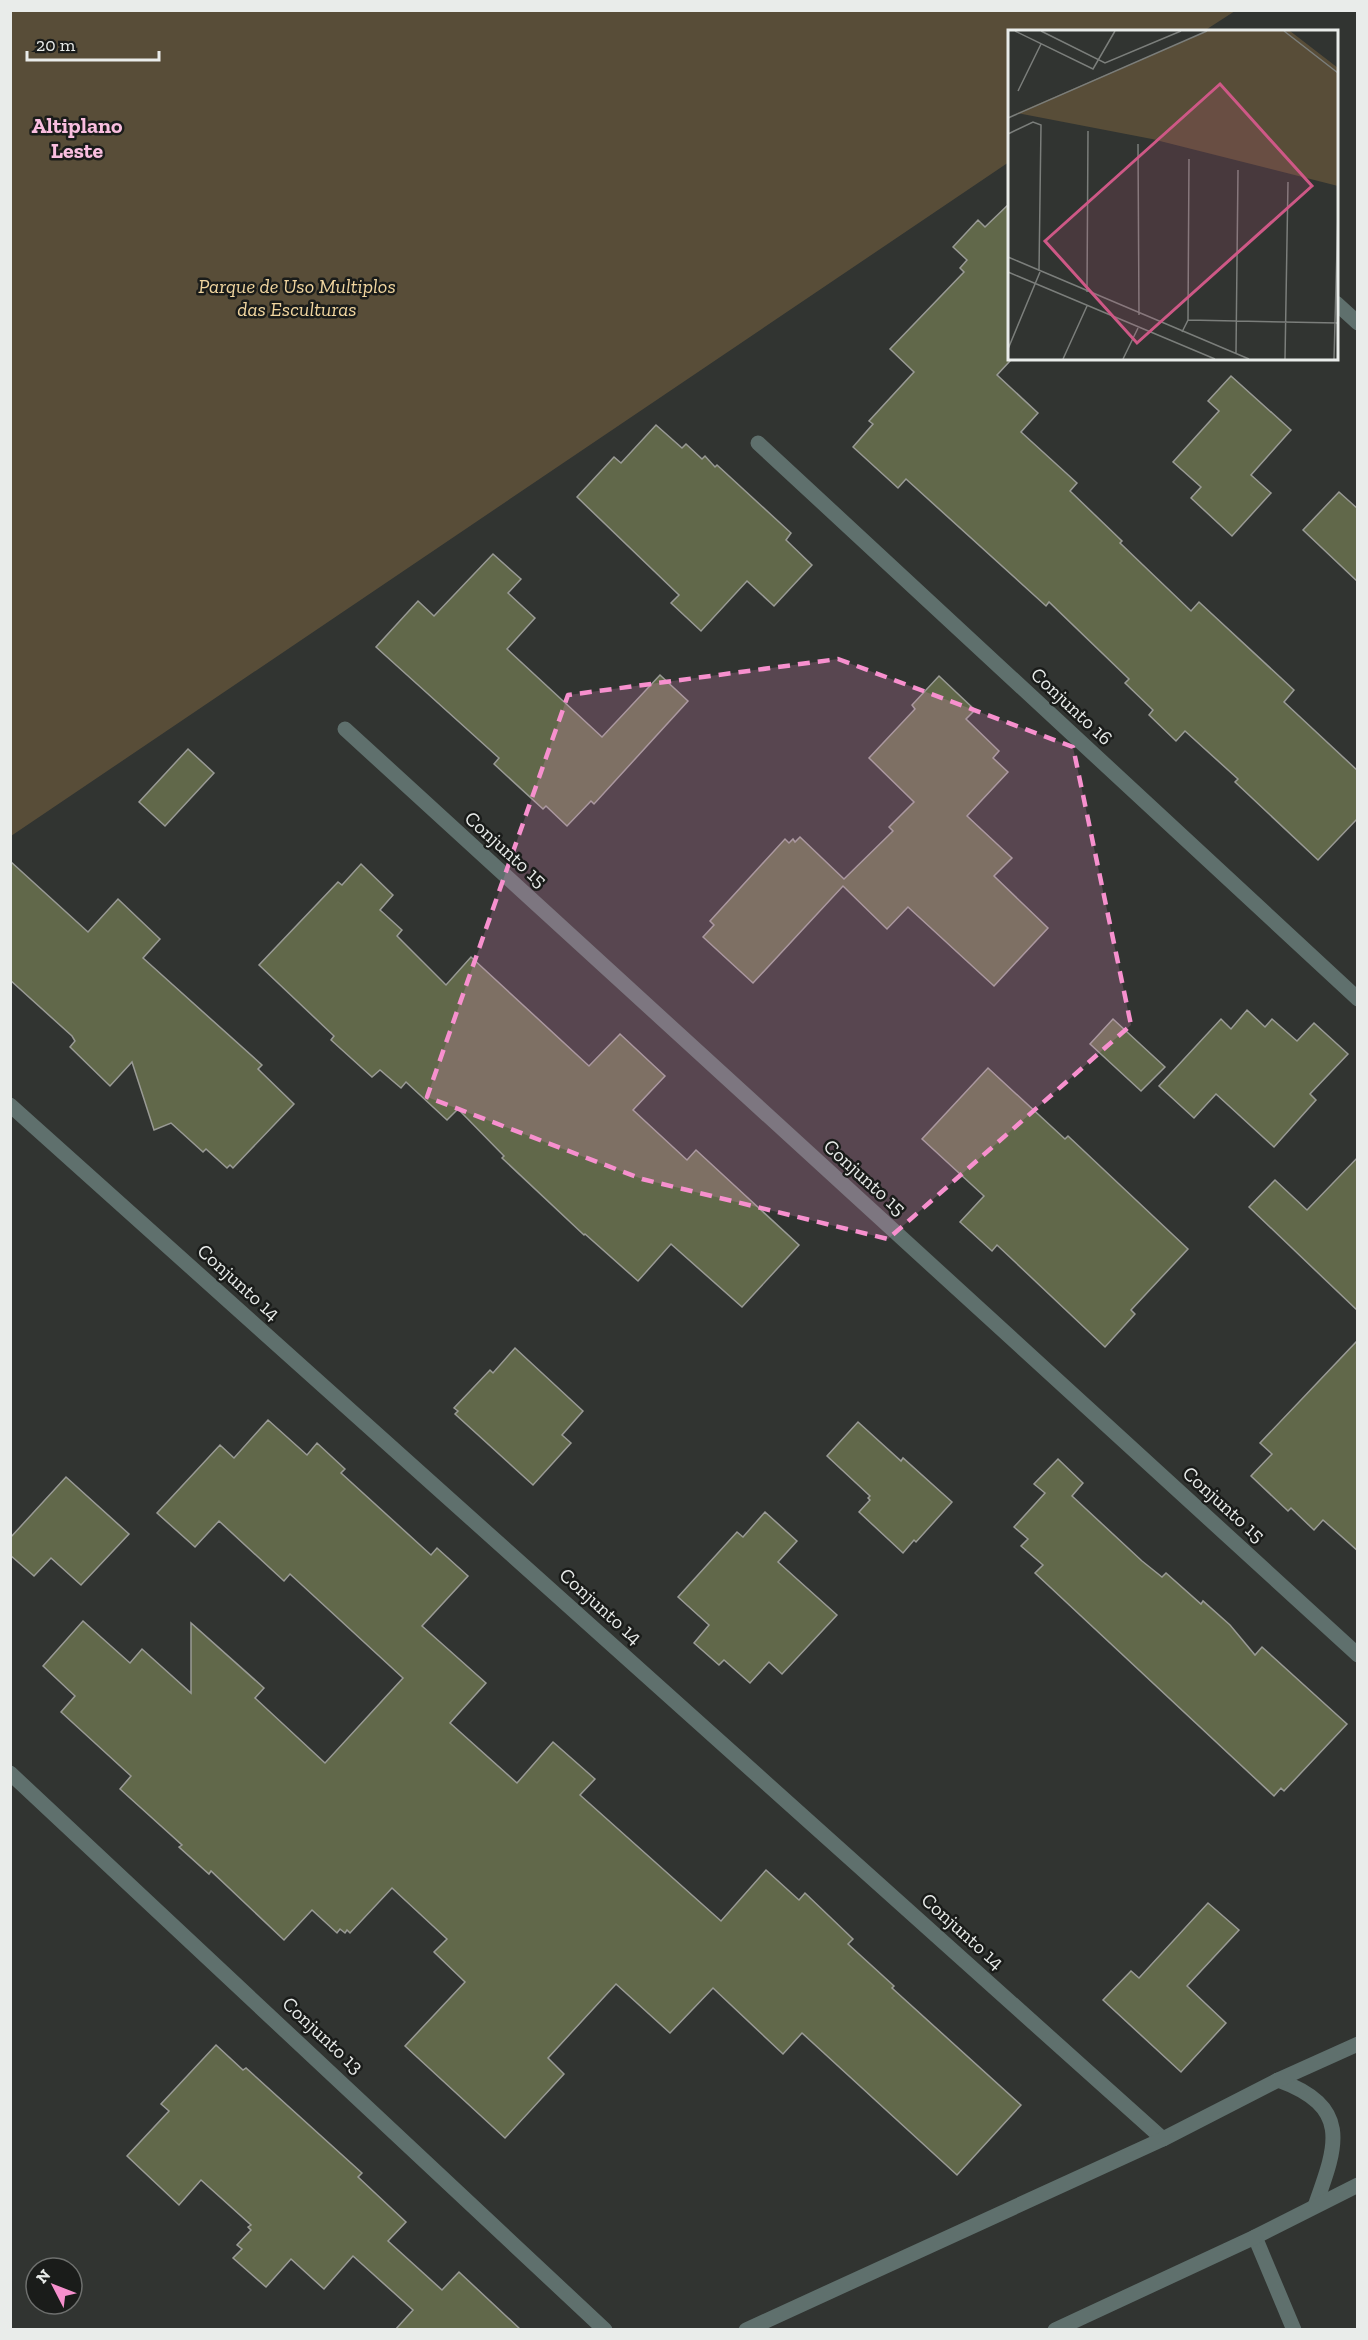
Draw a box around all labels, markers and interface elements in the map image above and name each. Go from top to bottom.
scale bar [27,24,159,62]
inset map [1008,30,1338,360]
text: 20 m [36,34,76,56]
district label: Altiplano Leste [31,112,123,164]
park label: Parque de Uso Multiplos das Esculturas [198,274,396,321]
street label: Conjunto 16 [1026,662,1118,750]
street label: Conjunto 15 [460,806,552,892]
street label: Conjunto 15 [819,1134,911,1220]
street label: Conjunto 14 [193,1239,285,1326]
street label: Conjunto 15 [1178,1461,1270,1547]
street label: Conjunto 14 [555,1563,647,1650]
street label: Conjunto 14 [917,1888,1009,1975]
street label: Conjunto 13 [277,1991,369,2079]
north arrow [24,2256,84,2316]
text: N [32,2265,54,2287]

